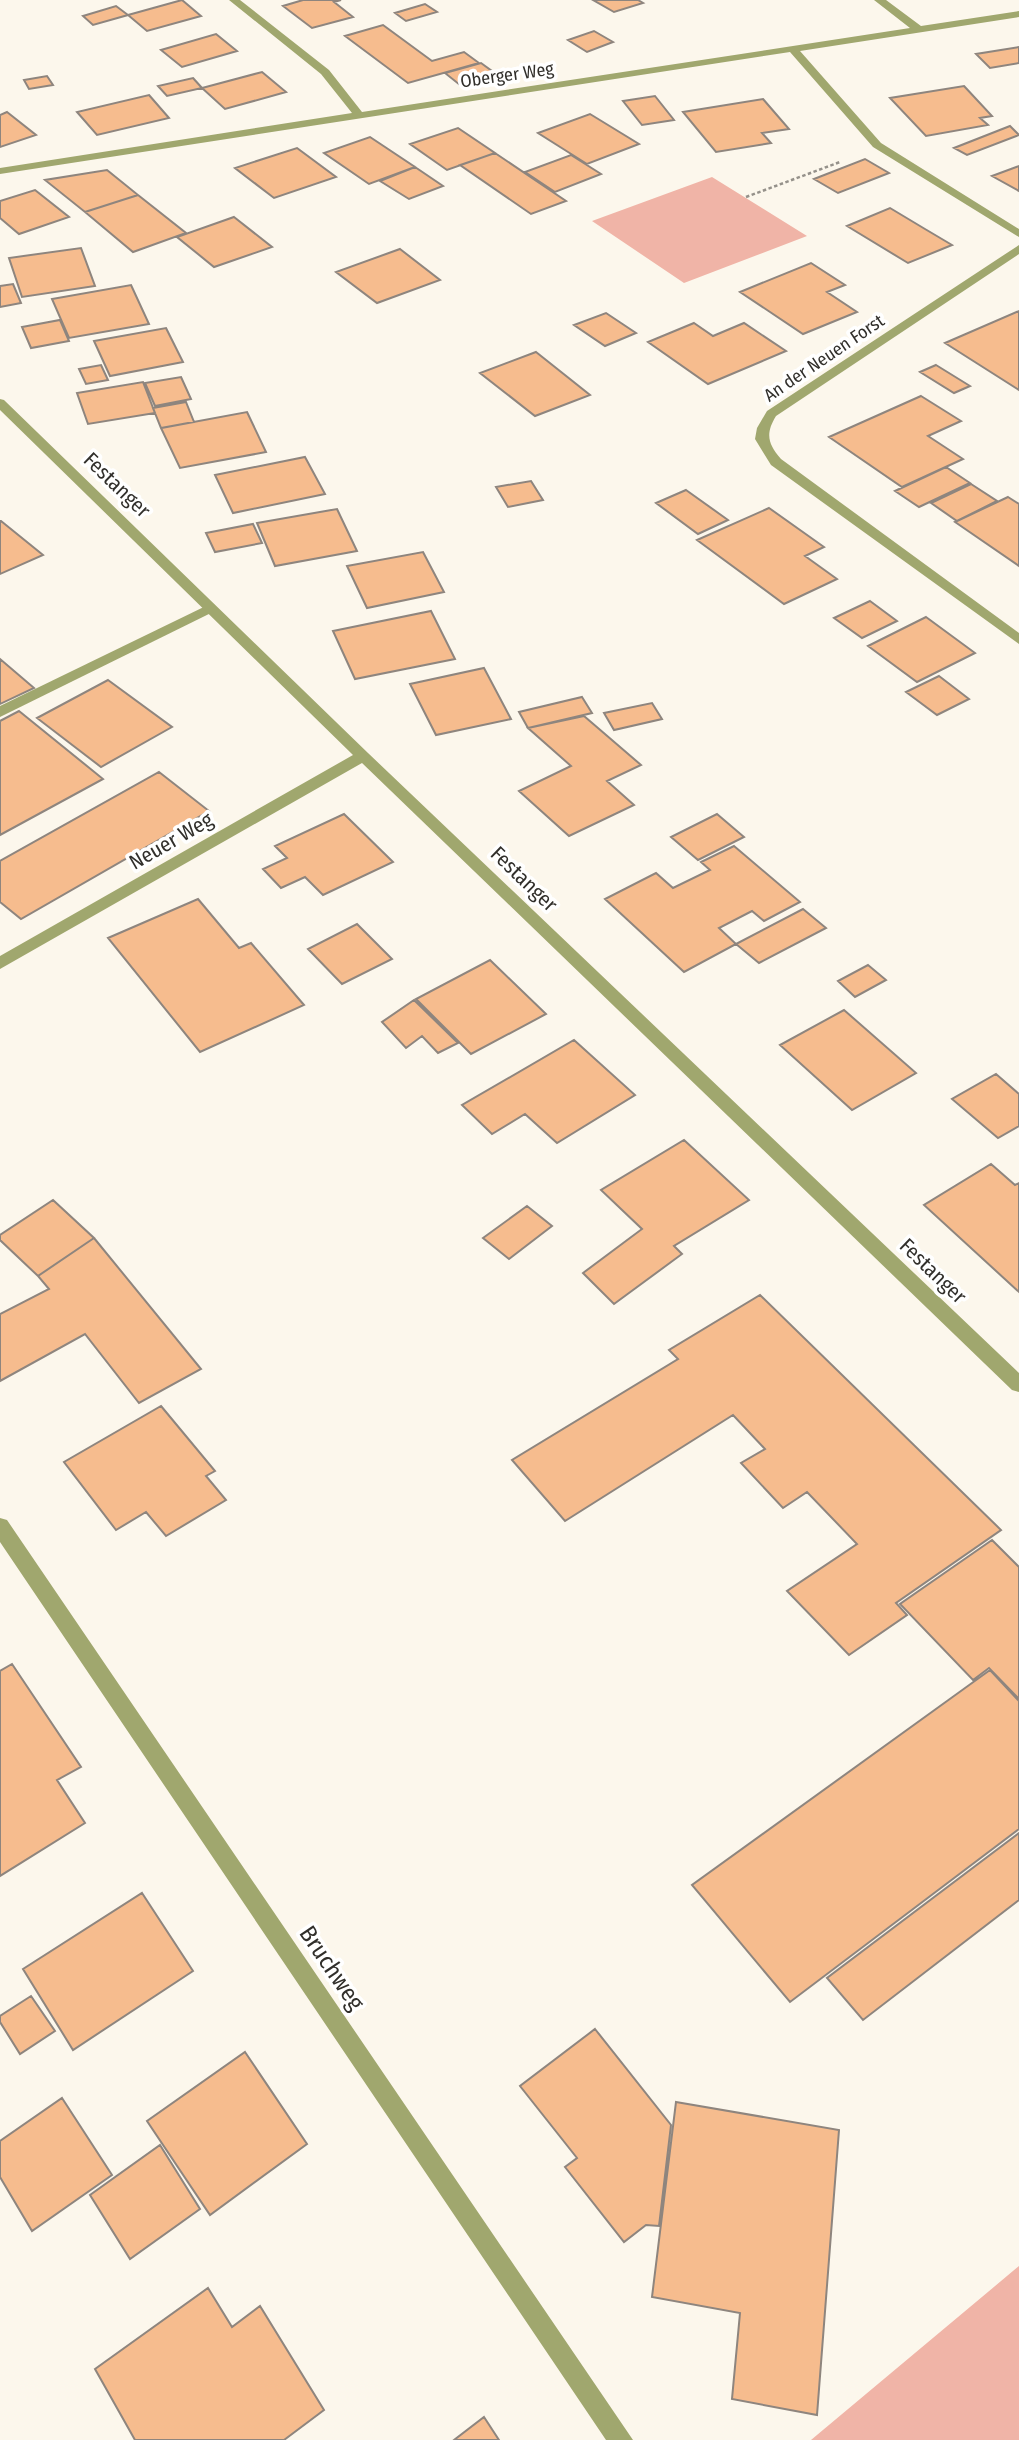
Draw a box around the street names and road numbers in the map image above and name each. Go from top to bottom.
street label: Oberger Weg [459,57,556,92]
street label: An der Neuen Forst [760,310,888,406]
street label: Festanger [78,447,156,524]
street label: Neuer Weg [124,807,218,875]
street label: Festanger [485,841,563,918]
street label: Festanger [894,1233,972,1310]
street label: Bruchweg [294,1920,371,2016]

